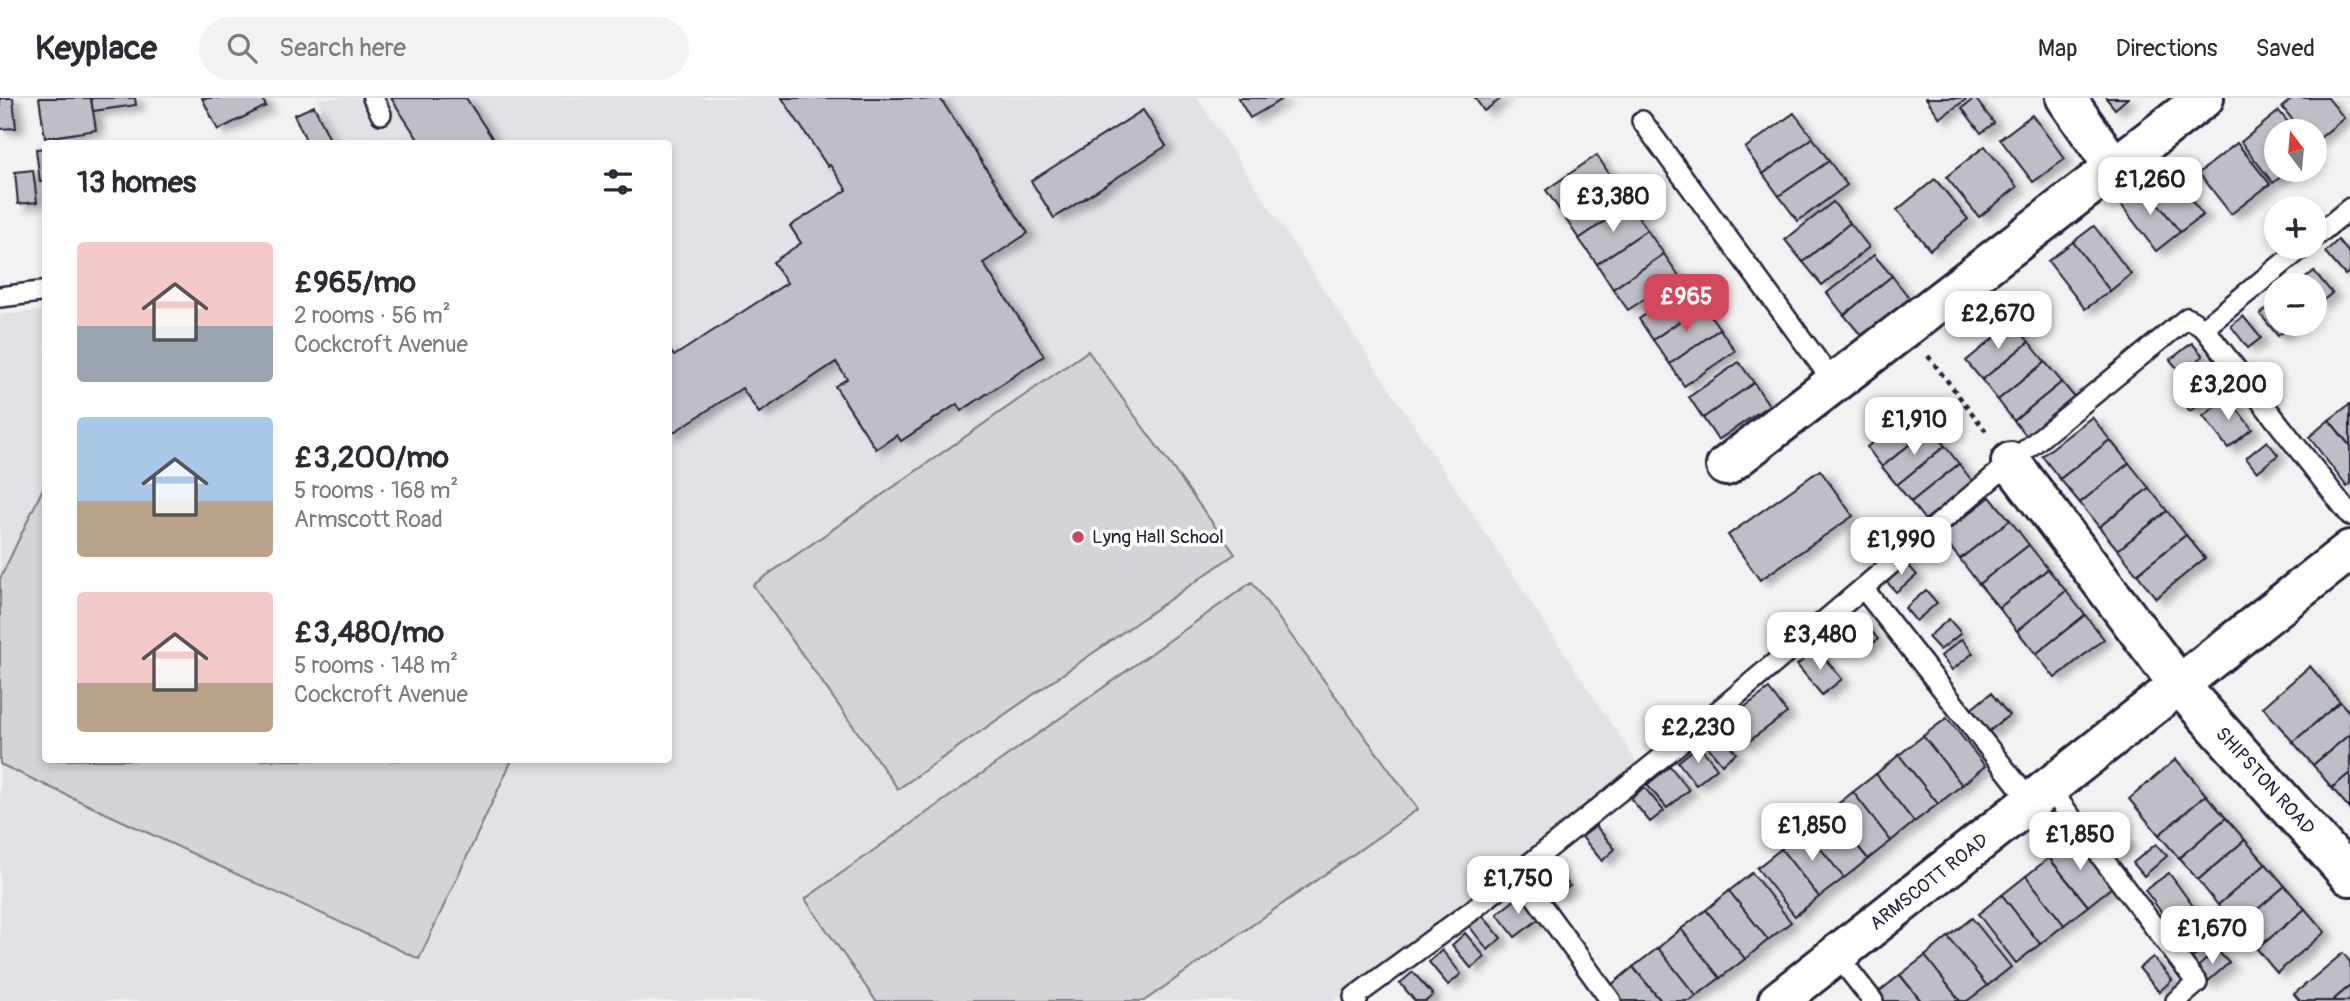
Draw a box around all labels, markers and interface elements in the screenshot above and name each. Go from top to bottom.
search box [199,17,689,80]
text: Keyplace [35,28,157,69]
icon: search [223,29,261,67]
text: Search here [279,32,406,64]
text: Map [2038,34,2078,63]
text: Directions [2116,34,2217,63]
text: Saved [2255,34,2315,63]
north arrow [2264,119,2328,182]
map controls [2264,119,2327,336]
pin: £1,260 [2093,158,2207,217]
icon: filters [599,163,637,201]
text: 13 homes [77,164,196,201]
text: £1,260 [2114,165,2186,194]
pin: £3,380 [1556,174,1670,234]
text: £3,380 [1576,182,1650,211]
button: + [2264,196,2327,259]
text: £965/mo [294,264,416,301]
icon: home [133,270,217,354]
button: − [2264,273,2327,336]
pin: £965 [1645,274,1727,334]
text: £965 [1660,282,1712,311]
pin: £2,670 [1941,292,2055,351]
text: £2,670 [1961,299,2035,328]
text: 2 rooms · 56 m² [294,301,451,330]
text: Cockcroft Avenue [294,330,468,359]
pin: £3,200 [2171,362,2285,422]
text: £3,200 [2189,370,2267,399]
pin: £1,910 [1857,398,1971,457]
text: £1,910 [1881,405,1947,434]
text: £3,200/mo [294,439,449,476]
icon: home [133,445,217,529]
text: 5 rooms · 168 m² [294,476,458,505]
text: Armscott Road [294,505,443,534]
pin: £1,990 [1844,518,1958,577]
place label: Lyng Hall School [1092,525,1224,549]
text: £1,990 [1866,525,1936,554]
marker: Lyng Hall School [1070,529,1086,545]
pin: £3,480 [1763,612,1877,672]
text: £3,480/mo [294,614,444,651]
icon: home [133,620,217,704]
text: £3,480 [1783,620,1857,649]
text: 5 rooms · 148 m² [294,651,458,680]
text: Cockcroft Avenue [294,680,468,709]
pin: £2,230 [1641,706,1755,765]
text: £2,230 [1661,713,1735,742]
street label: SHIPSTON ROAD [2210,722,2320,840]
pin: £1,850 [1755,804,1869,863]
text: £1,850 [1777,811,1847,840]
pin: £1,850 [2023,812,2137,872]
text: £1,850 [2045,820,2115,849]
street label: ARMSCOTT ROAD [1865,828,1993,936]
pin: £1,750 [1461,856,1575,916]
text: £1,750 [1483,864,1553,893]
pin: £1,670 [2155,906,2269,966]
text: £1,670 [2177,914,2247,943]

